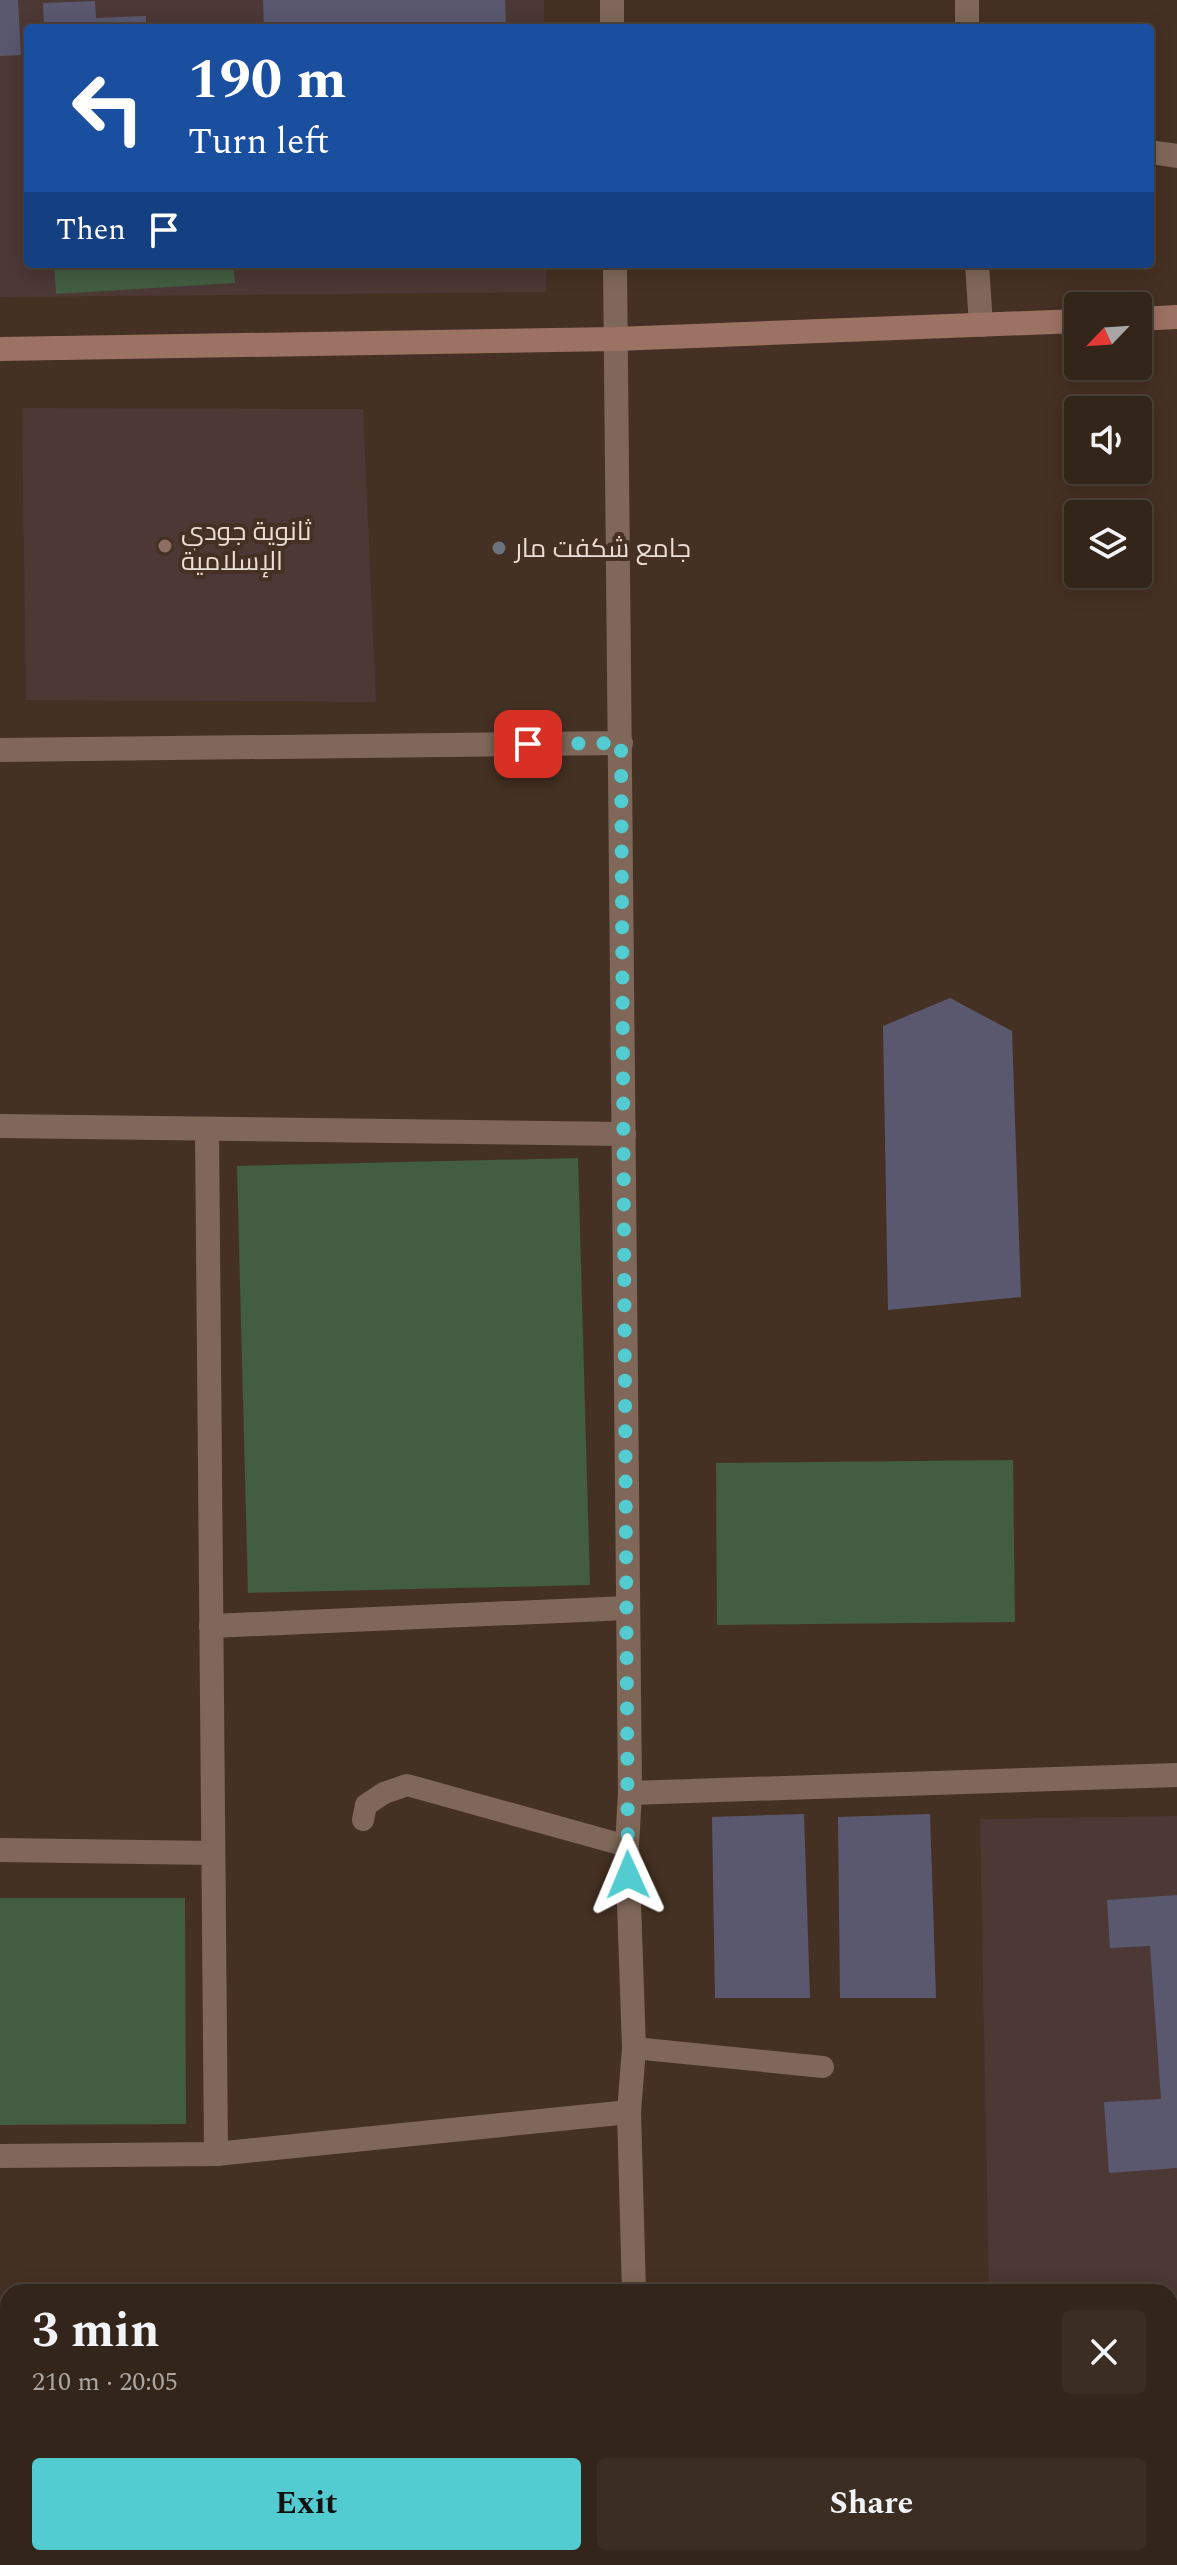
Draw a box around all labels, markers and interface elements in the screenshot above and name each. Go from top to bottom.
text: 190 m [188,38,347,123]
icon: left [56,56,160,160]
text: Turn left [188,115,329,170]
text: Then [56,207,126,253]
icon: arrive [142,208,186,252]
north arrow [1064,292,1152,380]
map controls [1064,292,1152,588]
button: sound [1064,396,1152,484]
button: layers [1064,500,1152,588]
place label: ثانوية جودي الإسلامية [181,512,311,582]
place label: جامع شكفت مار [513,529,691,569]
marker: ثانوية جودي الإسلامية [156,537,174,555]
marker: جامع شكفت مار [490,539,508,557]
pin [494,710,562,778]
icon: arrive [506,722,550,766]
position arrow [586,1833,670,1917]
text: 3 min [32,2295,160,2368]
button: close [1062,2310,1146,2394]
text: 210 m · 20:05 [32,2362,178,2402]
button: Exit [32,2458,581,2550]
button: Share [597,2458,1146,2550]

